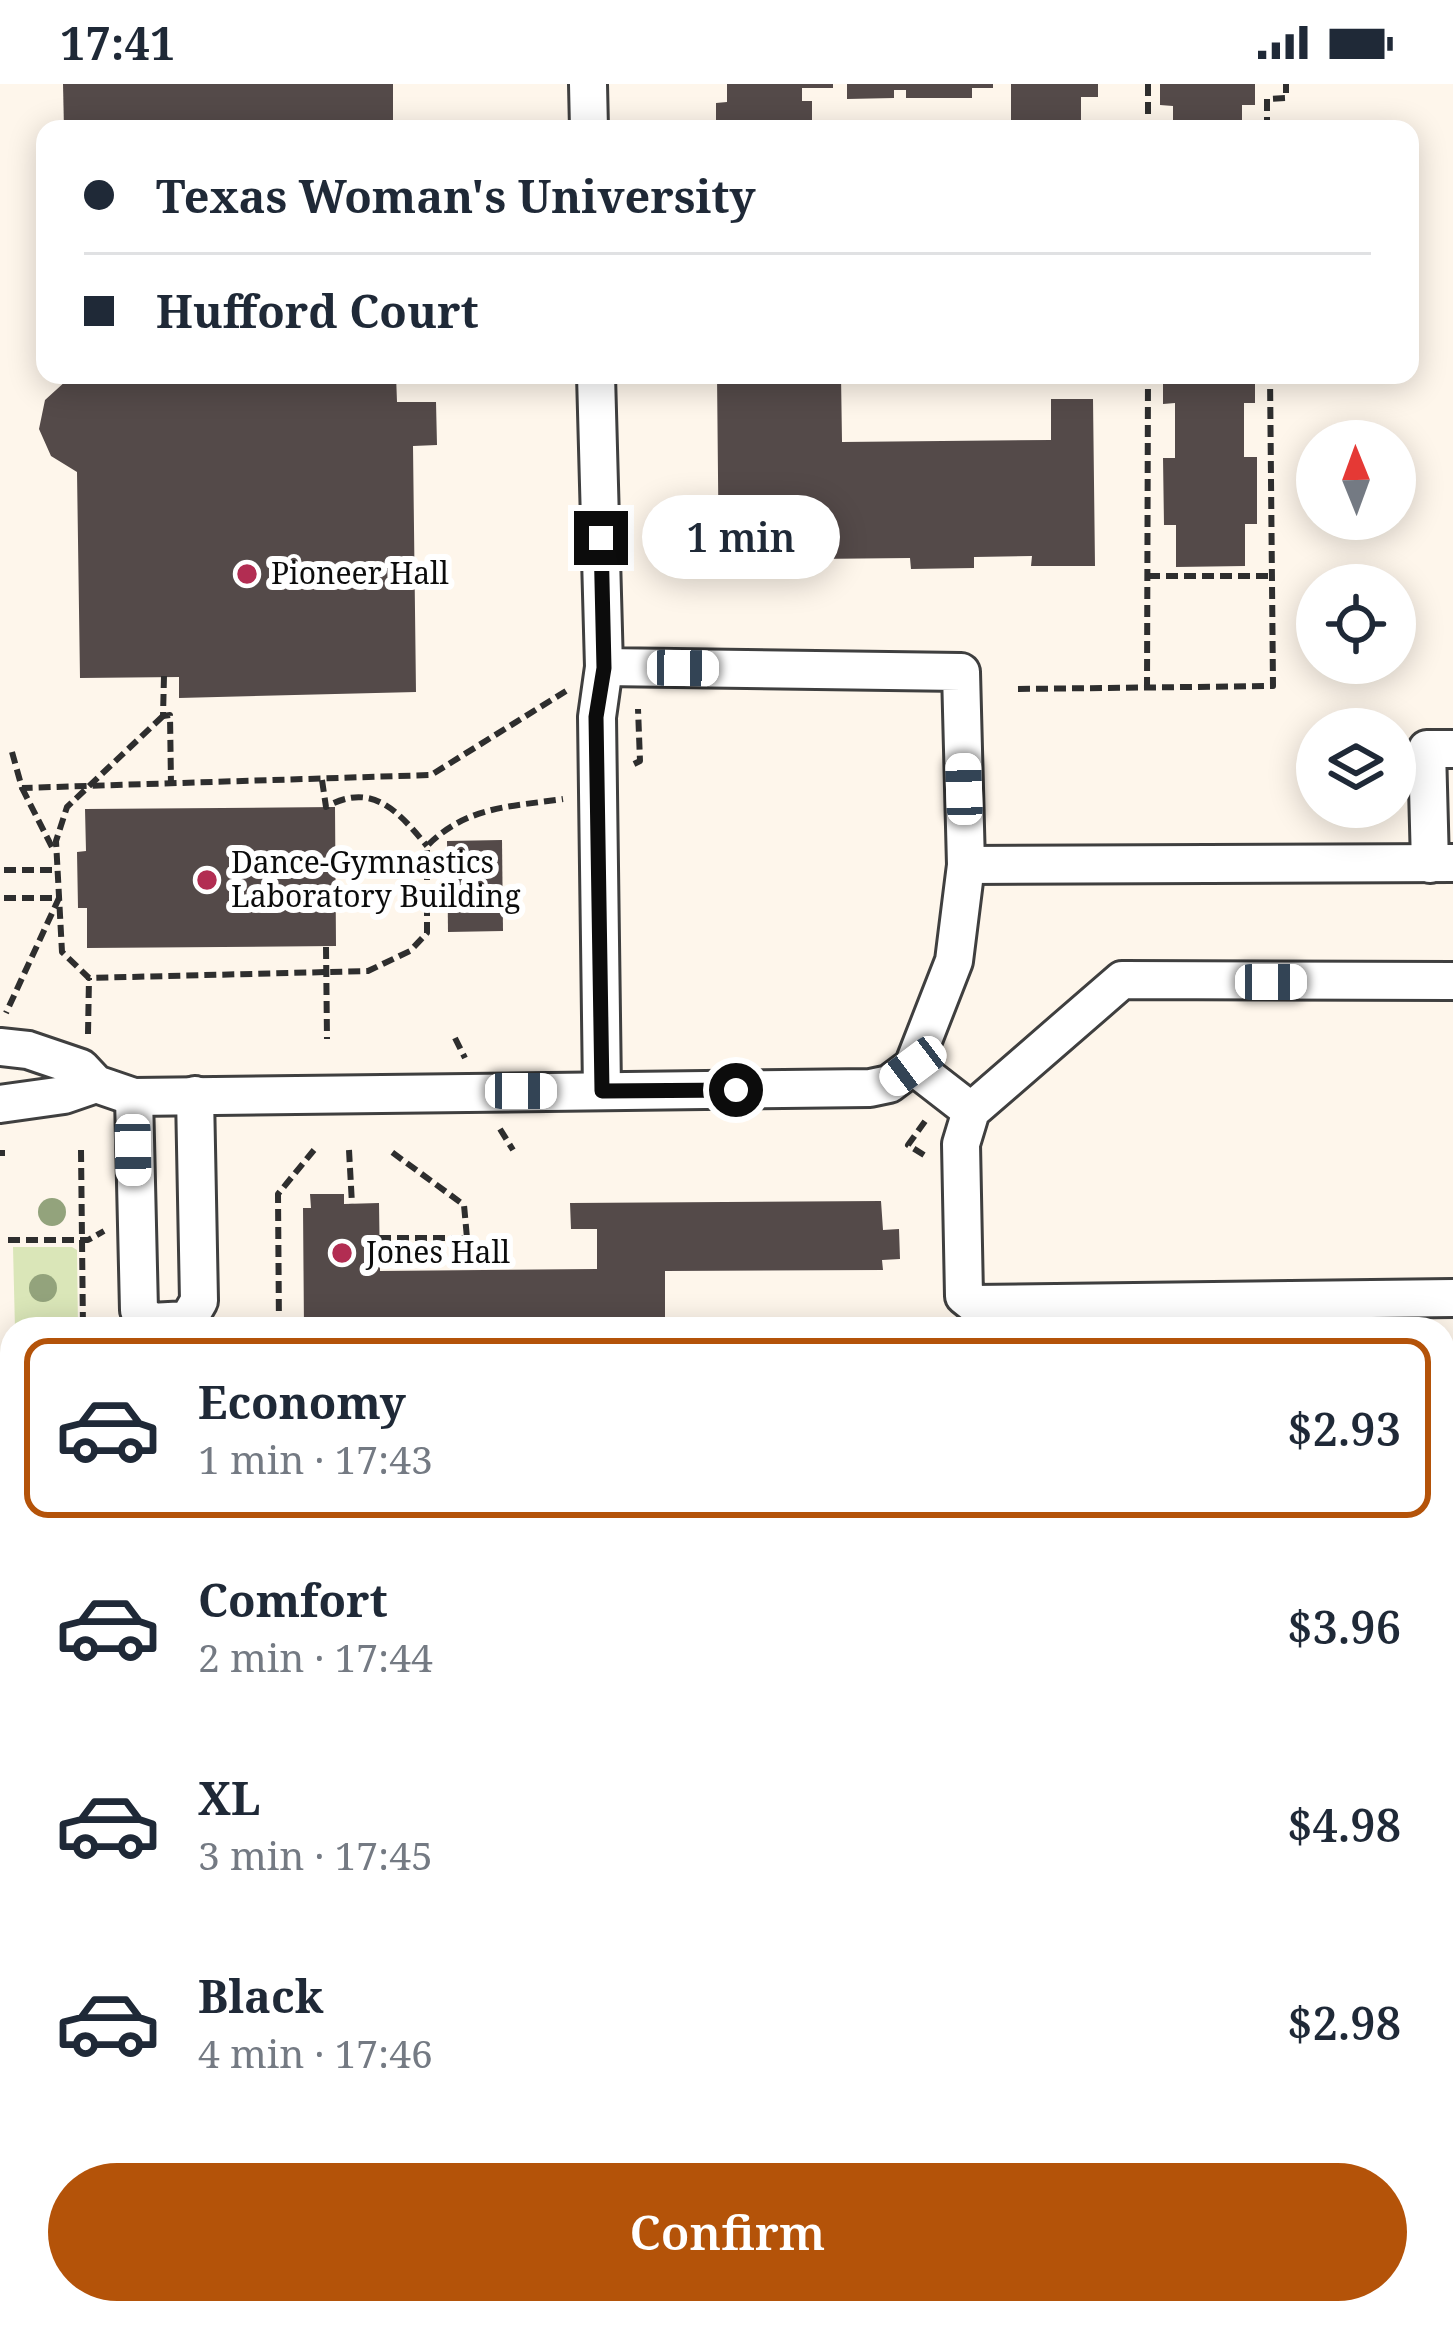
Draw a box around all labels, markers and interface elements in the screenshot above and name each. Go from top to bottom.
text: 17:41 [60,12,175,73]
text: Texas Woman's University [156,165,756,226]
text: Hufford Court [156,280,479,341]
north arrow [1296,420,1416,540]
map controls [1296,420,1416,828]
callout: 1 min [643,496,841,580]
text: 1 min [687,510,795,563]
route end [574,511,628,565]
place label: Pioneer Hall [271,552,449,593]
marker: Pioneer Hall [234,561,260,587]
button: locate [1296,564,1416,684]
car [647,649,719,687]
button: layers [1296,708,1416,828]
car [945,752,983,826]
place label: Dance-Gymnastics Laboratory Building [231,841,521,916]
marker: Dance-Gymnastics Laboratory Building [194,867,220,893]
car [1235,964,1307,1000]
car [873,1030,953,1102]
route start [709,1063,763,1117]
car [485,1073,557,1109]
car [114,1114,152,1186]
place label: Jones Hall [365,1231,510,1272]
marker: Jones Hall [329,1240,355,1266]
text: Economy [198,1371,406,1432]
icon: car [54,1374,162,1482]
text: $2.93 [1287,1398,1401,1459]
text: 1 min · 17:43 [198,1432,433,1485]
text: Comfort [198,1569,388,1630]
icon: car [54,1572,162,1680]
text: $3.96 [1287,1596,1401,1657]
text: 2 min · 17:44 [198,1630,433,1683]
text: XL [198,1767,260,1828]
icon: car [54,1770,162,1878]
text: $4.98 [1287,1794,1401,1855]
text: 3 min · 17:45 [198,1828,433,1881]
text: Black [198,1965,323,2026]
icon: car [54,1968,162,2076]
text: $2.98 [1287,1992,1401,2053]
text: 4 min · 17:46 [198,2026,433,2079]
button: Confirm [48,2163,1407,2301]

